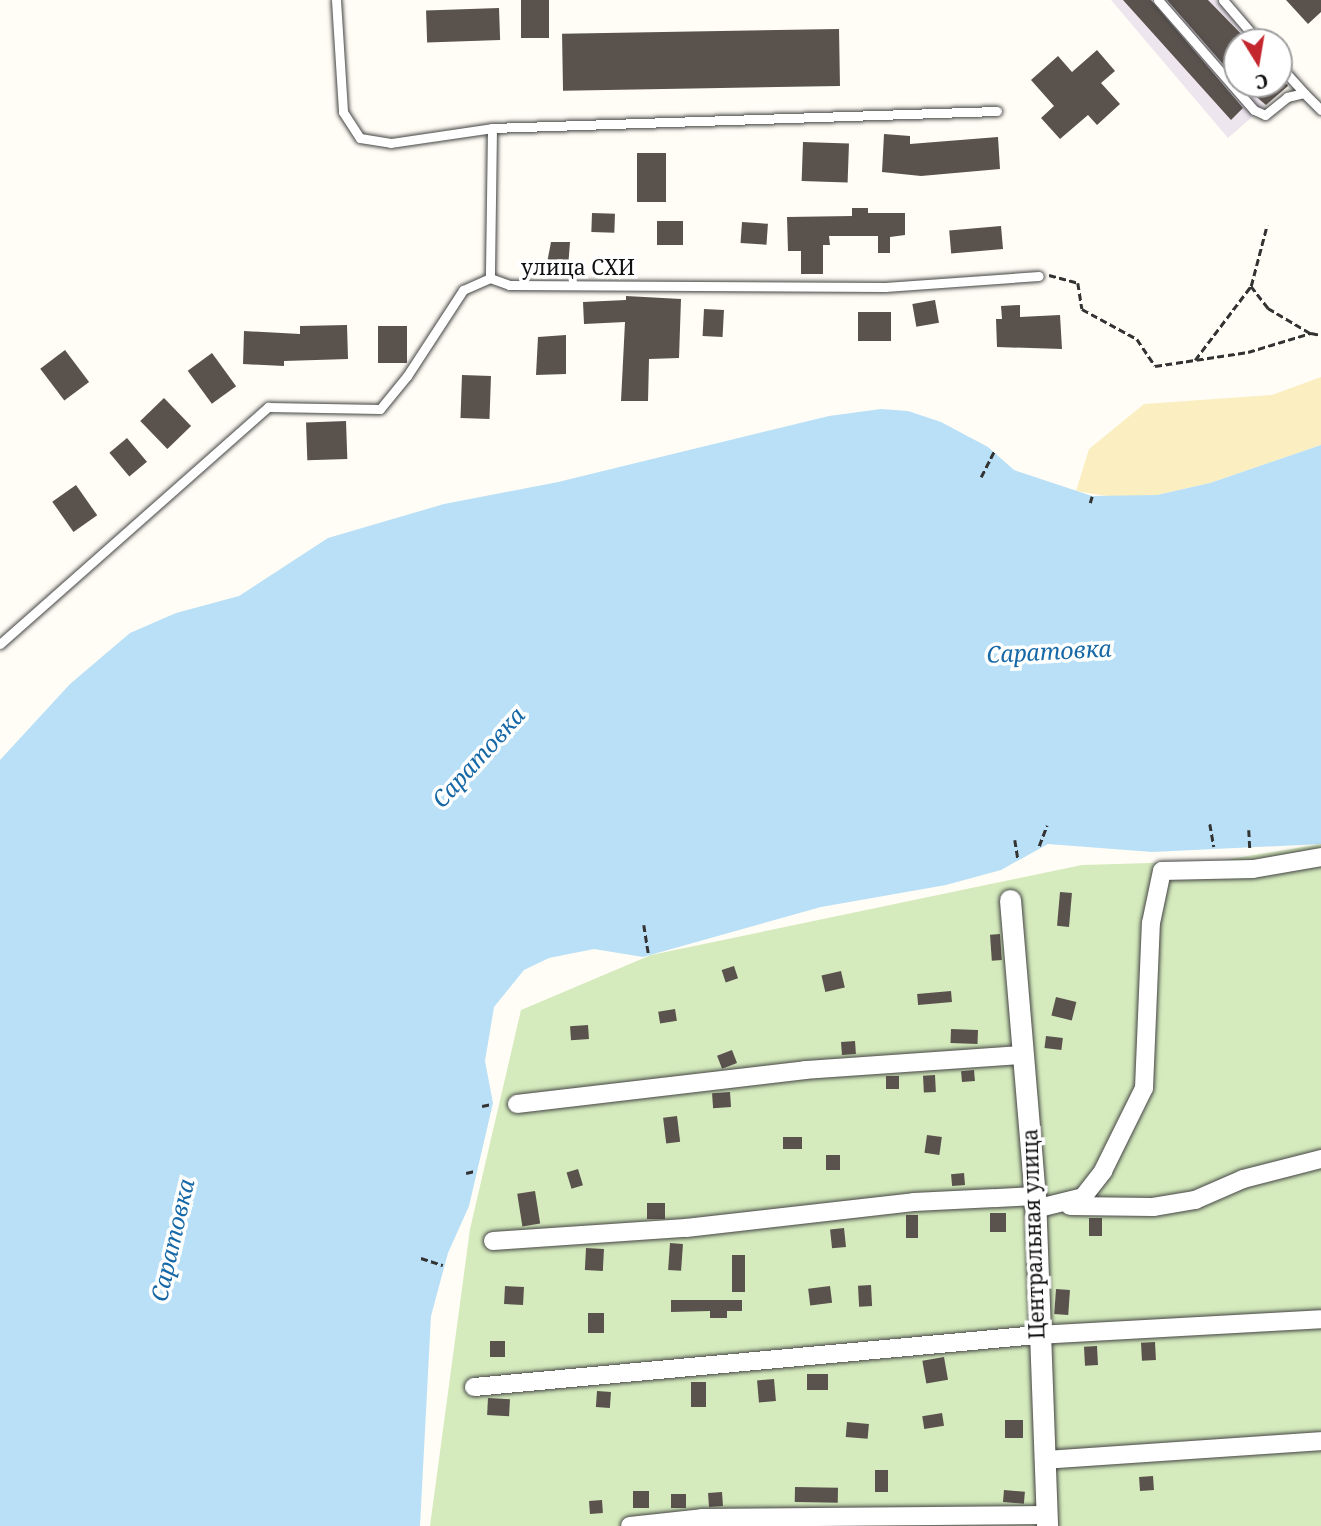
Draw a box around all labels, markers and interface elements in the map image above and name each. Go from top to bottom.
north arrow [1223,28,1293,98]
text: С [1253,68,1270,96]
street label: улица СХИ [521,254,635,280]
water label: Саратовка [986,634,1112,668]
water label: Саратовка [426,701,530,813]
street label: Центральная улица [1017,1128,1049,1340]
water label: Саратовка [144,1176,200,1304]

